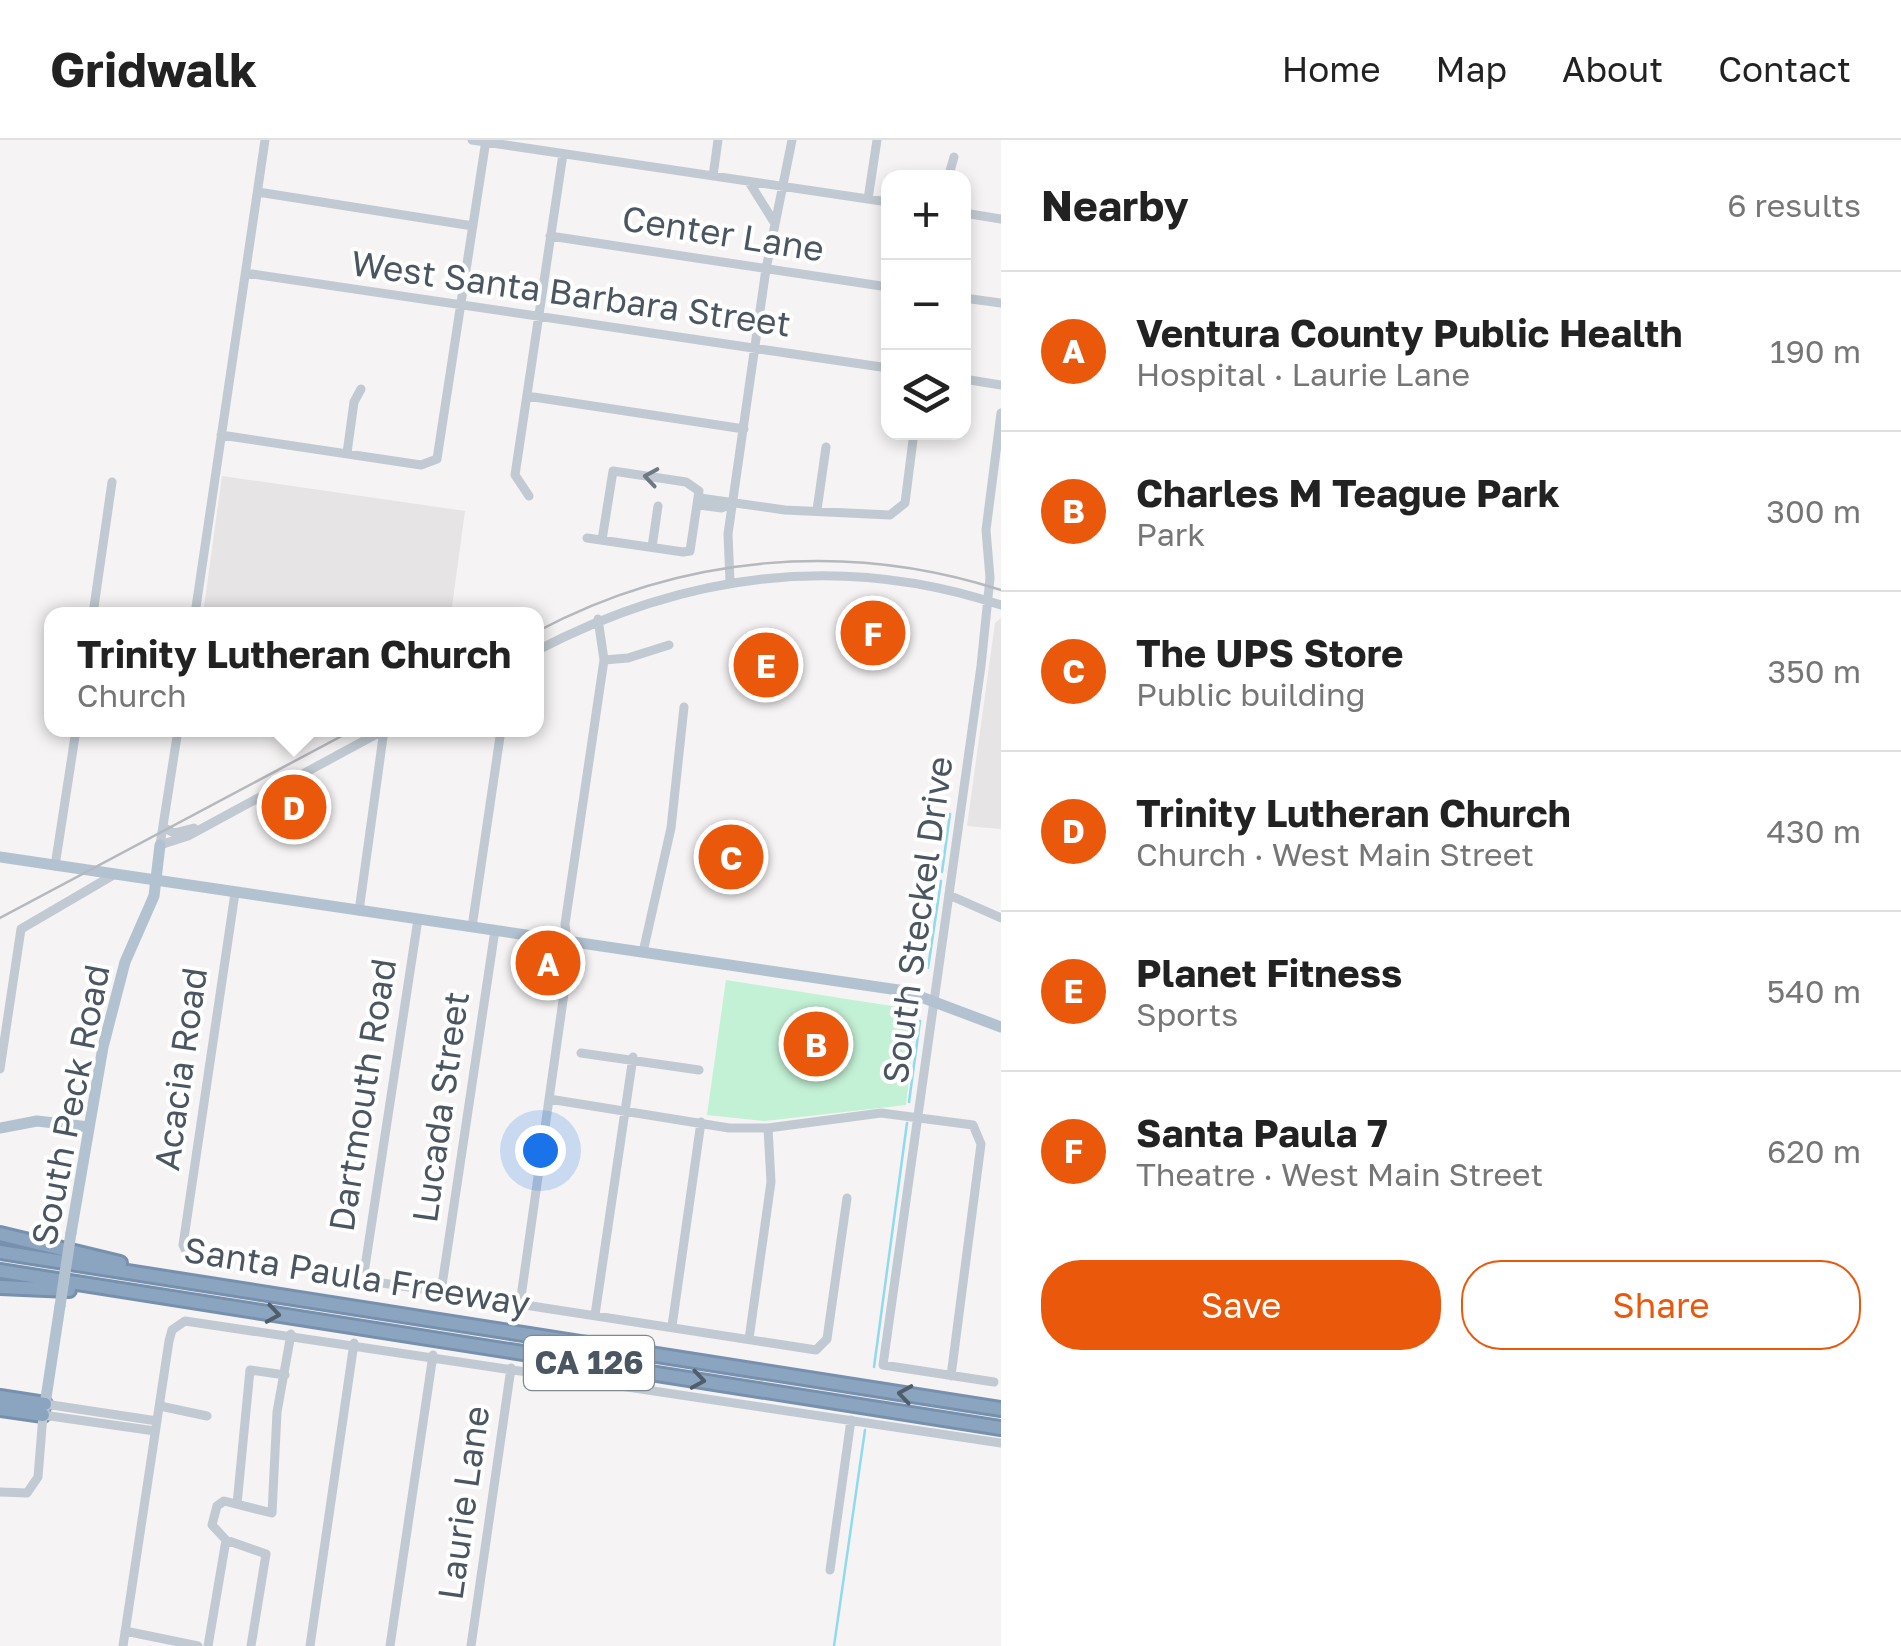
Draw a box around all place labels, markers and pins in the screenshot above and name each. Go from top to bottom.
pin: F [840,596,906,670]
pin: E [734,628,798,702]
pin: D [262,770,326,844]
pin: C [698,820,764,894]
pin: A [516,926,580,1000]
pin: B [784,1006,848,1082]

